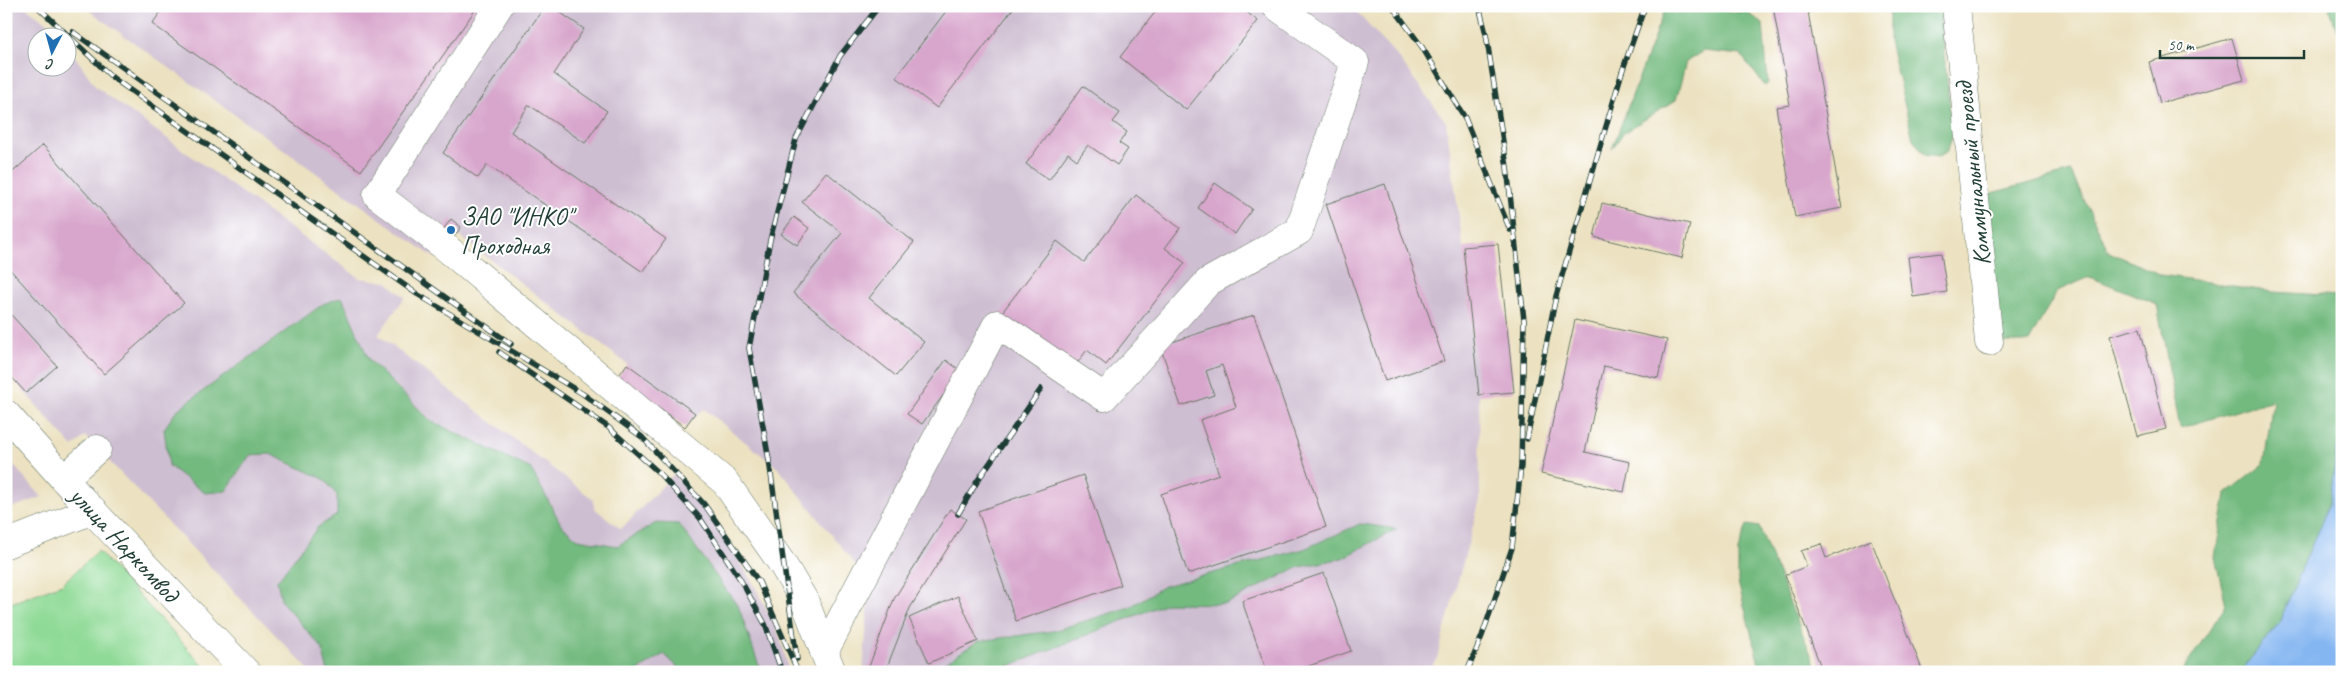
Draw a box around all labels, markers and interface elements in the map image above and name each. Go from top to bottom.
north arrow [28,28,78,78]
scale bar [2160,28,2304,60]
text: 50 m [2168,36,2195,55]
text: С [44,55,55,73]
street label: Коммунальный проезд [1947,78,1999,267]
place label: ЗАО "ИНКО" Проходная [461,201,577,262]
marker: ЗАО "ИНКО" Проходная [445,224,457,236]
street label: улица Наркомвод [61,479,187,611]

